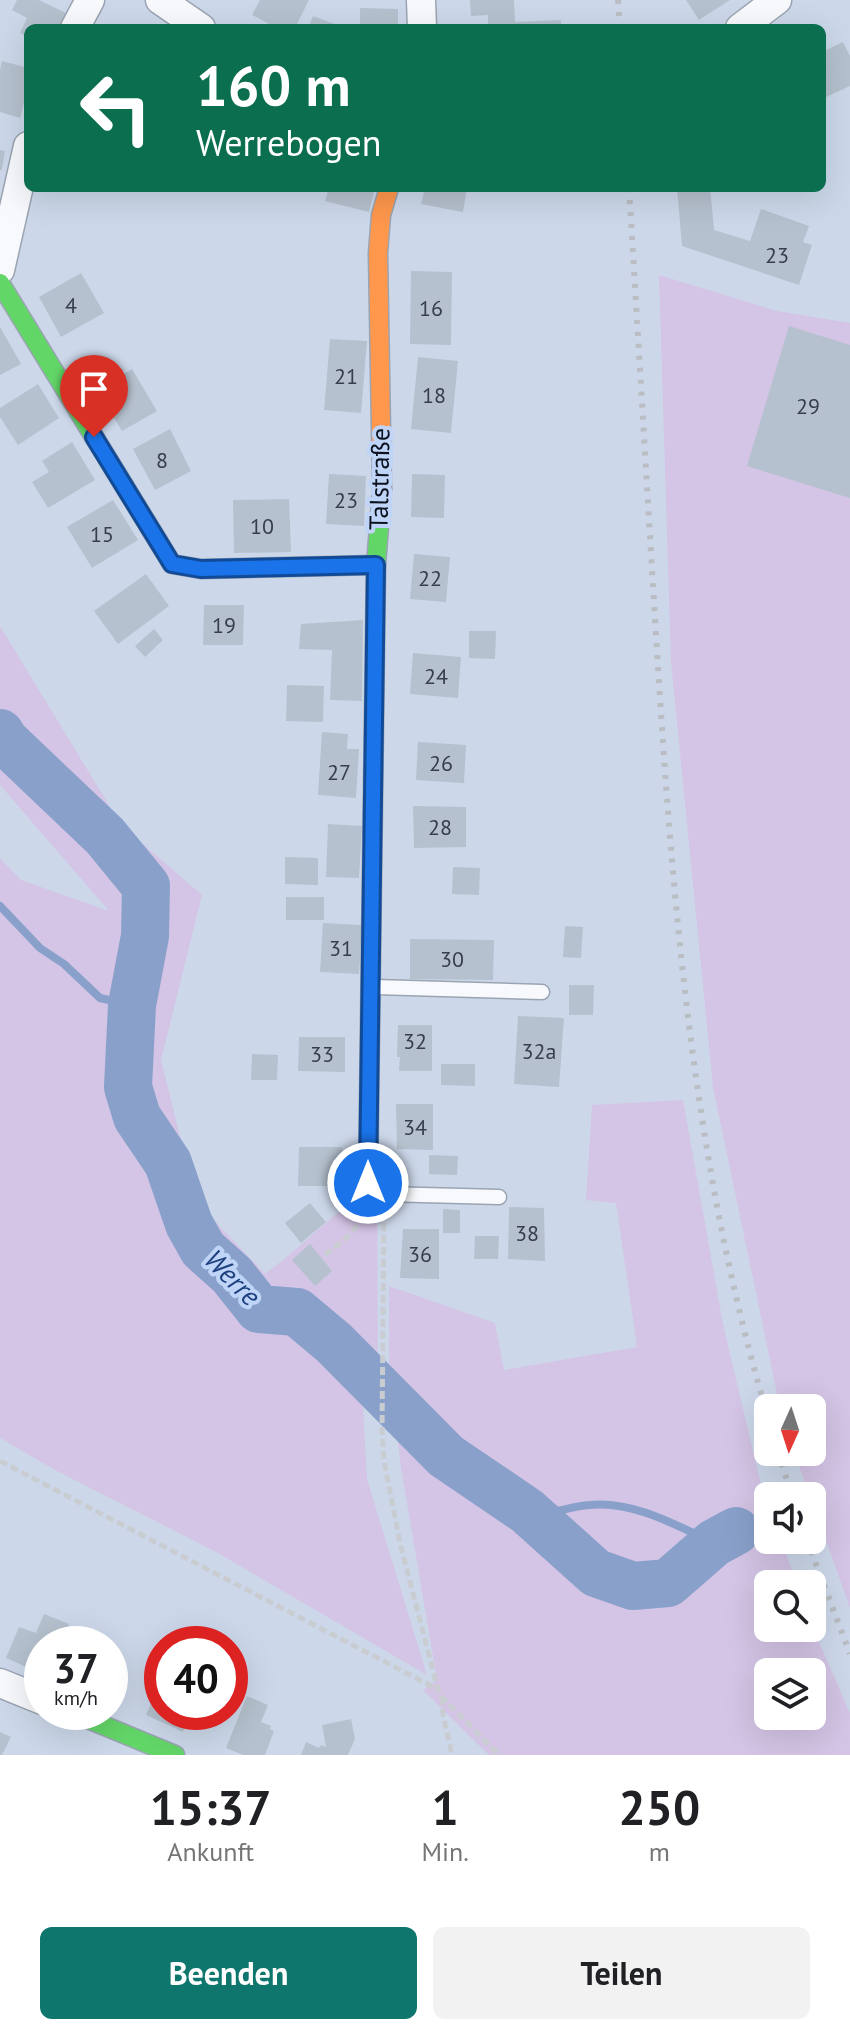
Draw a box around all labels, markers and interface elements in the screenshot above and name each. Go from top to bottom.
text: 160 m [196,49,351,121]
icon: left [64,56,168,160]
text: Werrebogen [196,119,381,166]
house number: 23 [765,241,789,269]
house number: 4 [65,291,77,319]
house number: 16 [419,294,443,322]
pin [60,355,128,437]
house number: 21 [334,362,358,390]
icon: arrive [72,367,116,411]
house number: 18 [422,381,446,409]
house number: 29 [796,392,820,420]
street label: Talstraße [362,428,396,530]
house number: 8 [156,446,168,474]
house number: 23 [334,486,358,514]
house number: 10 [250,512,274,540]
house number: 15 [90,520,114,548]
house number: 22 [418,564,442,592]
house number: 19 [212,611,236,639]
house number: 24 [424,662,448,690]
house number: 26 [429,749,453,777]
house number: 27 [327,758,351,786]
house number: 28 [428,813,452,841]
house number: 31 [329,934,353,962]
house number: 30 [440,945,464,973]
house number: 32 [403,1027,427,1055]
house number: 32a [522,1037,556,1065]
house number: 33 [310,1040,334,1068]
house number: 34 [403,1113,427,1141]
position arrow [326,1141,410,1225]
house number: 38 [515,1219,539,1247]
house number: 36 [408,1240,432,1268]
water label: Werre [197,1241,269,1313]
north arrow [754,1394,826,1466]
map controls [754,1394,826,1730]
button: sound [754,1482,826,1554]
button: search [754,1570,826,1642]
speed limit sign: 40 [144,1626,248,1730]
text: 37 [53,1642,99,1694]
button: layers [754,1658,826,1730]
text: km/h [54,1685,98,1711]
text: 15:37 [150,1776,272,1838]
text: 1 [431,1776,459,1838]
text: 250 [619,1776,700,1838]
text: Ankunft [167,1835,254,1868]
text: Min. [421,1835,469,1868]
text: m [649,1835,670,1868]
button: Beenden [40,1927,417,2019]
button: Teilen [433,1927,810,2019]

